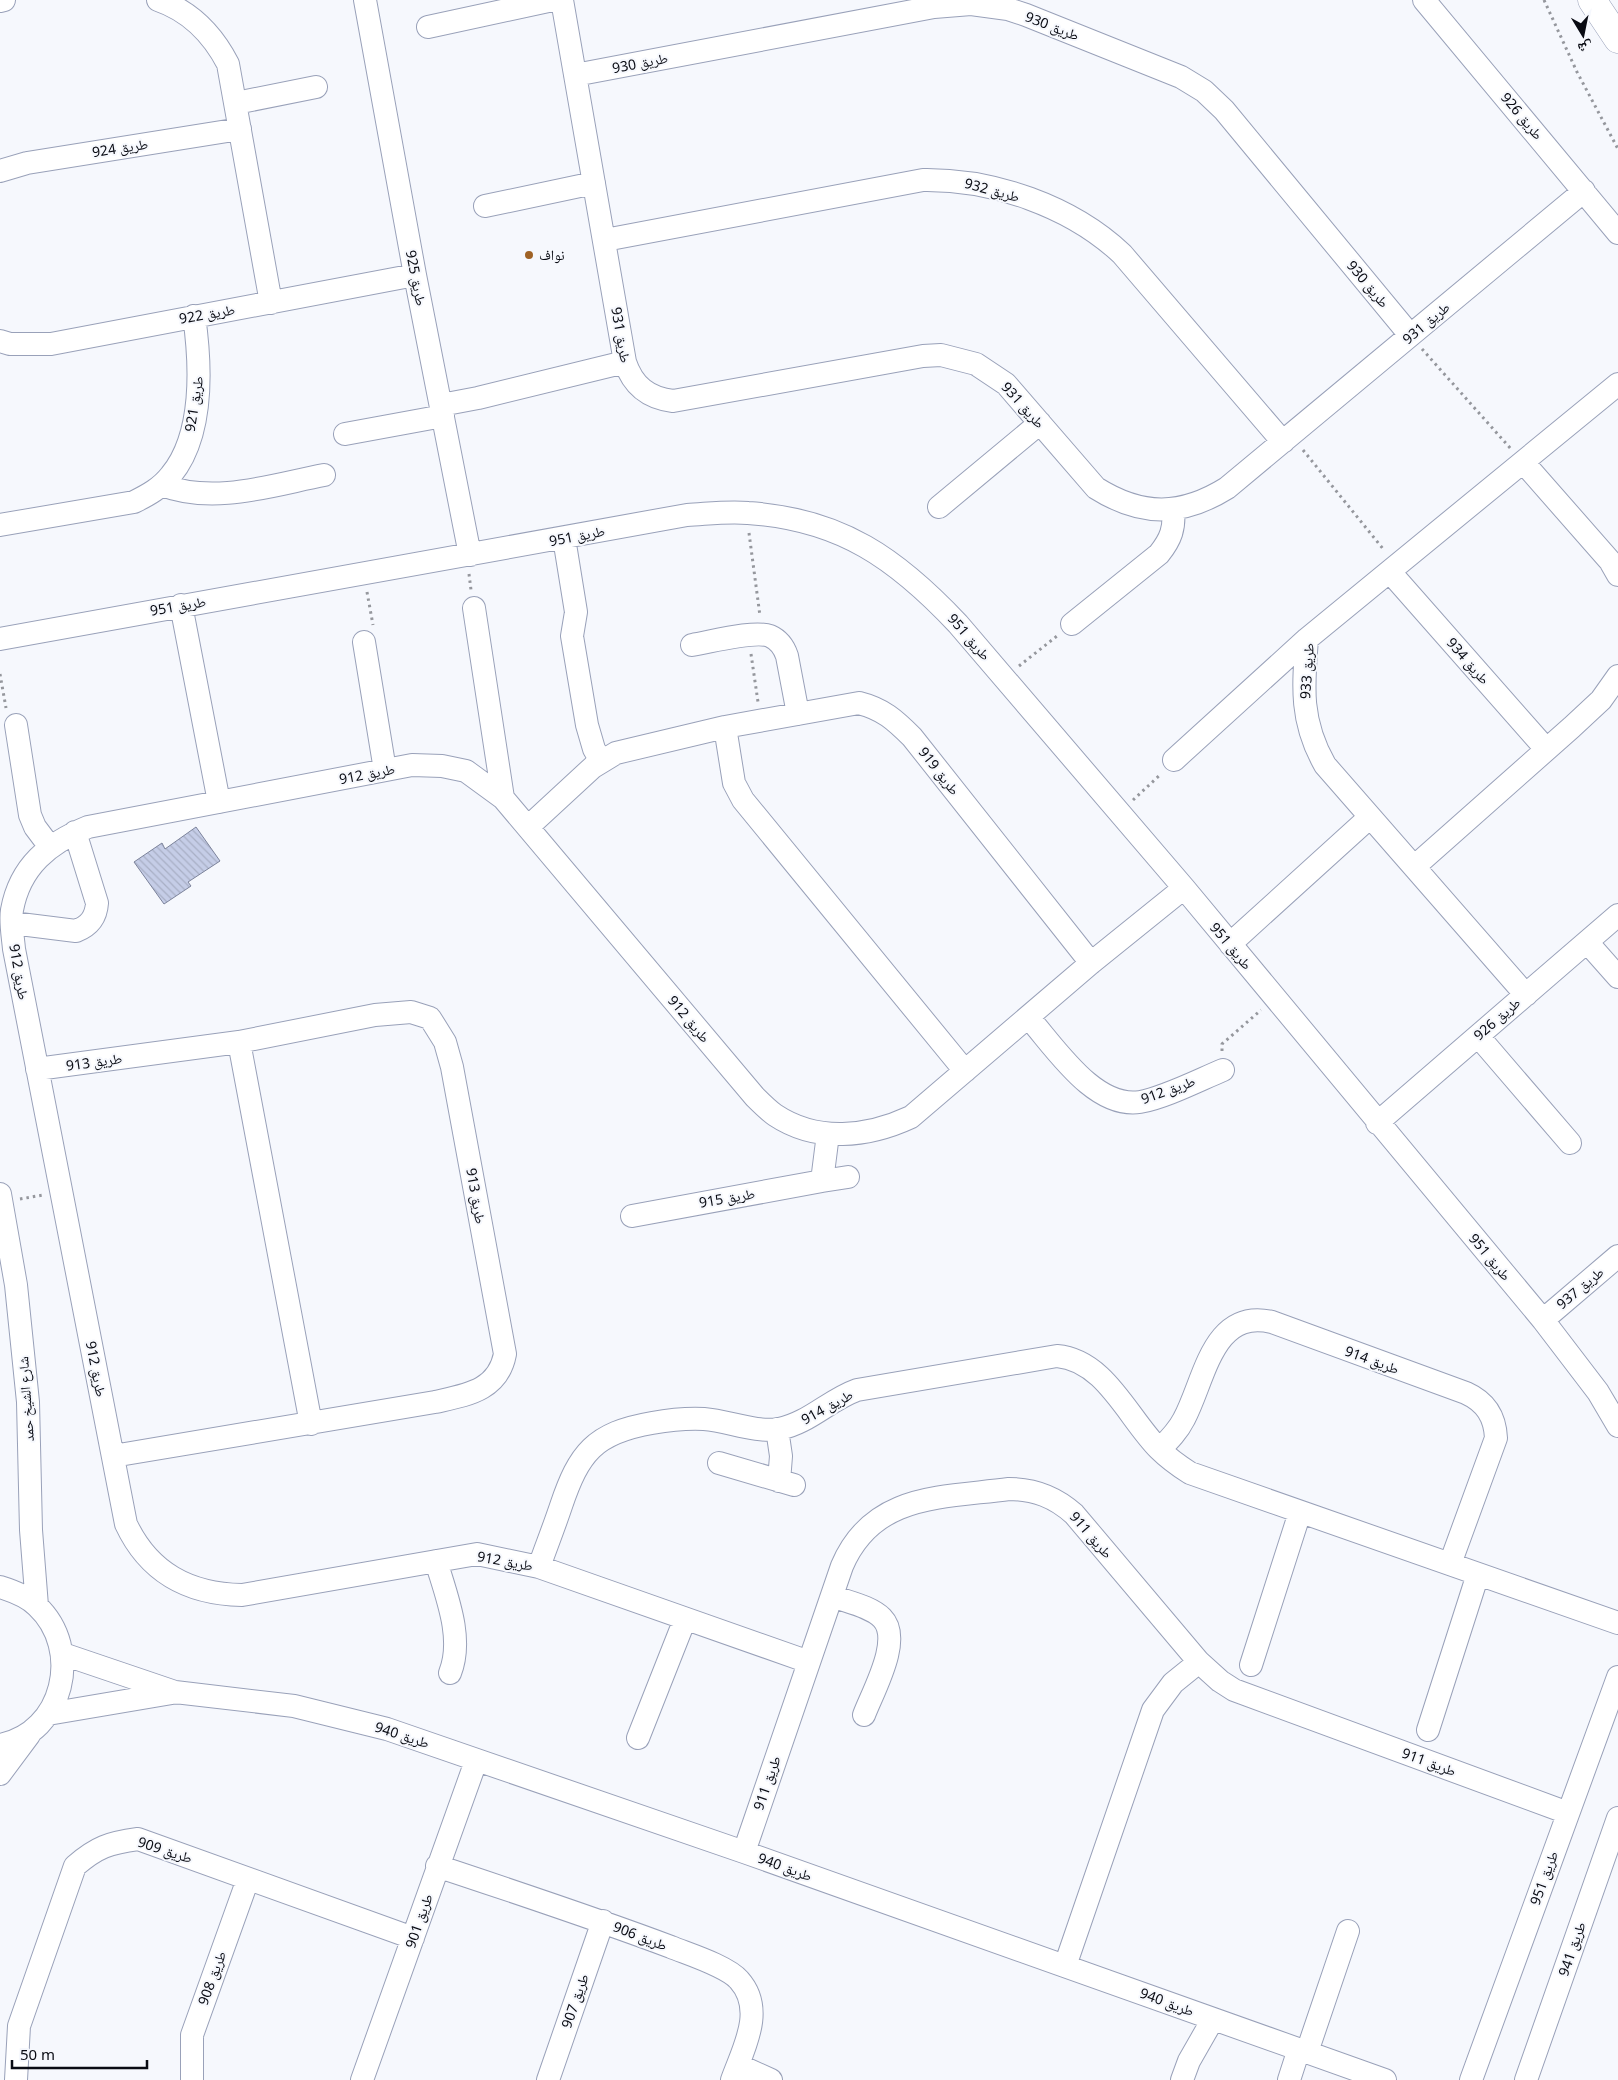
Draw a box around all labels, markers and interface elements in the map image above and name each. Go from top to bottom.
street label: طريق 930 [1022,7,1082,45]
north arrow [1558,10,1608,60]
text: ش [1576,38,1594,59]
street label: طريق 930 [610,48,670,78]
street label: طريق 926 [1496,88,1548,144]
street label: طريق 924 [91,134,149,162]
street label: طريق 932 [962,173,1022,207]
place label: نواف [539,245,565,264]
street label: طريق 925 [401,248,431,308]
marker: نواف [523,249,535,261]
street label: طريق 930 [1342,256,1394,312]
street label: طريق 931 [1398,297,1454,349]
street label: طريق 922 [178,299,236,329]
street label: طريق 931 [606,306,636,364]
street label: طريق 921 [180,375,208,433]
street label: طريق 931 [997,377,1049,433]
street label: طريق 951 [547,521,607,551]
street label: طريق 951 [149,591,207,621]
street label: طريق 951 [943,609,995,665]
street label: طريق 934 [1442,633,1494,689]
street label: طريق 933 [1295,642,1319,700]
street label: طريق 919 [914,743,964,799]
street label: طريق 912 [337,759,397,789]
street label: طريق 951 [1205,918,1257,974]
street label: طريق 912 [4,943,34,1001]
street label: طريق 912 [663,991,715,1047]
street label: طريق 926 [1469,993,1525,1045]
street label: طريق 913 [65,1048,123,1076]
street label: طريق 912 [1138,1071,1198,1109]
street label: طريق 913 [461,1167,491,1225]
street label: طريق 915 [698,1183,756,1213]
street label: طريق 951 [1464,1229,1516,1285]
street label: طريق 937 [1552,1262,1608,1314]
street label: طريق 912 [81,1339,111,1399]
street label: طريق 914 [1342,1341,1402,1379]
street label: شارع الشيخ حمد [13,1356,39,1442]
street label: طريق 914 [798,1385,856,1429]
street label: طريق 911 [1065,1507,1117,1563]
street label: طريق 912 [476,1546,534,1576]
street label: طريق 940 [372,1717,432,1753]
street label: طريق 911 [1399,1743,1459,1781]
street label: طريق 911 [748,1753,786,1813]
street label: طريق 909 [135,1832,195,1868]
street label: طريق 940 [755,1848,815,1886]
street label: طريق 951 [1525,1848,1563,1908]
street label: طريق 901 [400,1891,438,1951]
street label: طريق 906 [610,1917,670,1955]
street label: طريق 941 [1553,1919,1591,1979]
street label: طريق 908 [193,1948,231,2008]
street label: طريق 907 [556,1971,594,2031]
street label: طريق 940 [1137,1983,1197,2021]
scale bar [12,2038,148,2070]
text: 50 m [20,2044,55,2064]

